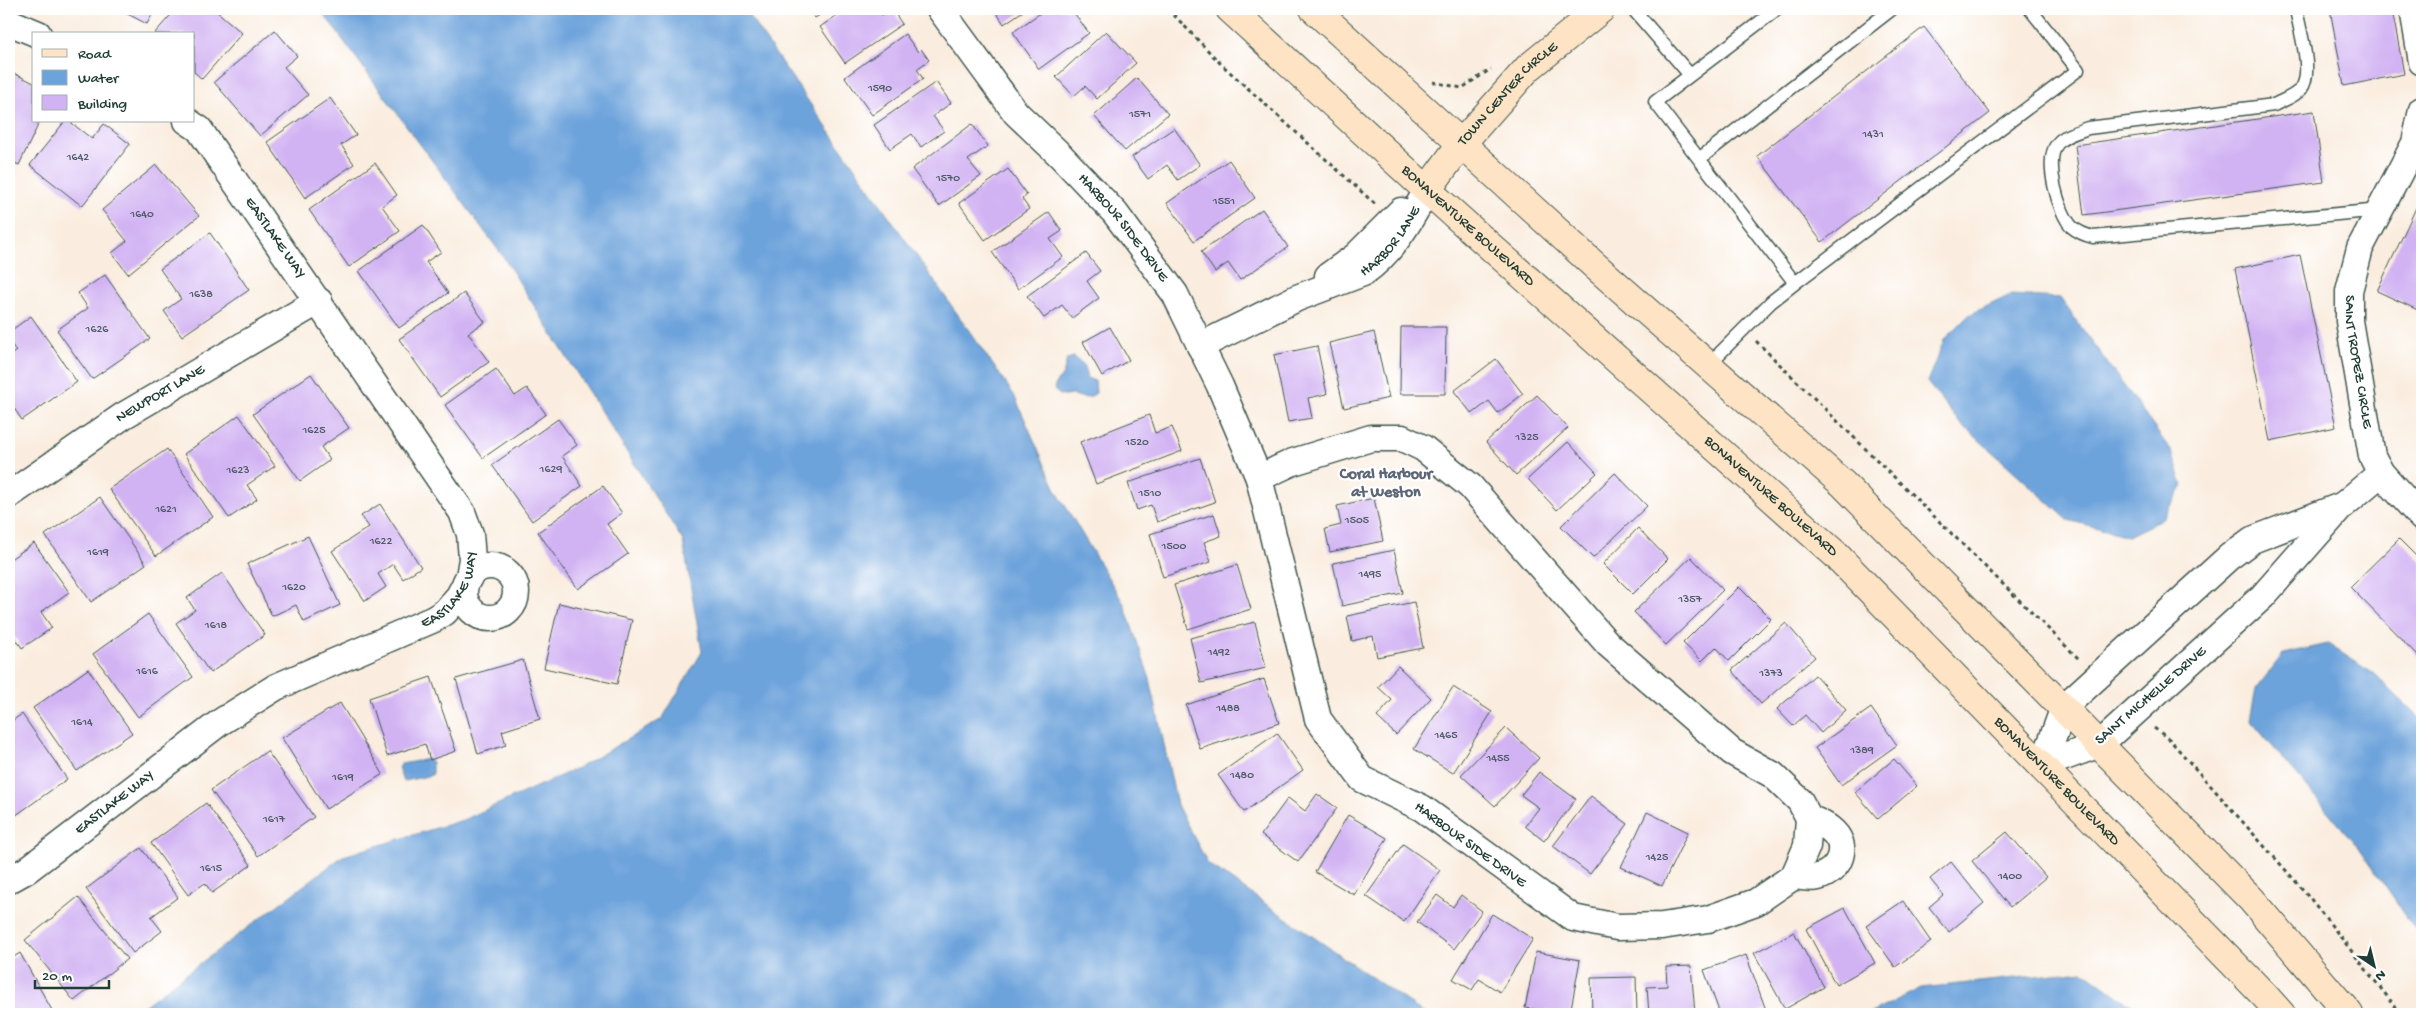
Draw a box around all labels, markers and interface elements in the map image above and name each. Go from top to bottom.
legend [32,32,195,122]
street label: TOWN CENTER CIRCLE [1454,38,1562,151]
text: Road [78,46,112,64]
text: Water [78,70,120,88]
house number: 1590 [867,82,892,96]
text: Building [77,96,127,114]
house number: 1571 [1128,108,1151,122]
house number: 1431 [1861,128,1884,142]
house number: 1642 [66,151,89,165]
street label: BONAVENTURE BOULEVARD [1397,161,1538,291]
street label: HARBOUR SIDE DRIVE [1074,170,1172,286]
house number: 1570 [935,172,960,186]
street label: EASTLAKE WAY [240,194,310,282]
house number: 1551 [1212,195,1235,209]
street label: HARBOR LANE [1357,202,1425,281]
house number: 1640 [129,208,154,222]
house number: 1638 [188,288,213,302]
street label: SAINT TROPEZ CIRCLE [2340,295,2376,430]
house number: 1626 [85,323,109,337]
street label: NEWPORT LANE [112,361,209,427]
house number: 1625 [301,424,326,438]
house number: 1325 [1514,431,1539,445]
street label: BONAVENTURE BOULEVARD [1699,432,1841,561]
house number: 1520 [1124,436,1149,450]
house number: 1629 [539,463,562,477]
house number: 1623 [225,464,250,478]
district label: Coral Harbour at Weston [1339,466,1435,503]
house number: 1510 [1138,487,1162,501]
house number: 1621 [154,503,177,517]
house number: 1505 [1344,514,1369,528]
house number: 1622 [369,535,392,549]
house number: 1500 [1161,540,1187,554]
house number: 1619 [86,546,109,560]
street label: EASTLAKE WAY [418,551,481,633]
house number: 1495 [1358,568,1381,582]
house number: 1620 [281,581,306,595]
house number: 1357 [1677,593,1703,607]
house number: 1618 [204,619,228,633]
street label: SAINT MICHELLE DRIVE [2092,642,2211,749]
house number: 1492 [1207,646,1230,660]
house number: 1616 [135,665,159,679]
house number: 1373 [1758,667,1783,681]
house number: 1488 [1215,702,1240,716]
street label: BONAVENTURE BOULEVARD [1989,713,2124,850]
house number: 1614 [70,716,93,730]
house number: 1465 [1434,729,1457,743]
house number: 1389 [1849,744,1874,758]
house number: 1455 [1485,752,1510,766]
street label: EASTLAKE WAY [71,767,158,839]
house number: 1480 [1229,769,1254,783]
house number: 1619 [331,771,354,785]
street label: HARBOUR SIDE DRIVE [1410,798,1530,892]
house number: 1617 [262,813,286,827]
house number: 1425 [1645,851,1668,865]
house number: 1615 [199,862,222,876]
house number: 1400 [1997,870,2022,884]
north arrow [2348,940,2398,990]
scale bar [35,958,109,990]
text: N [2371,965,2389,984]
text: 20 m [42,968,72,986]

